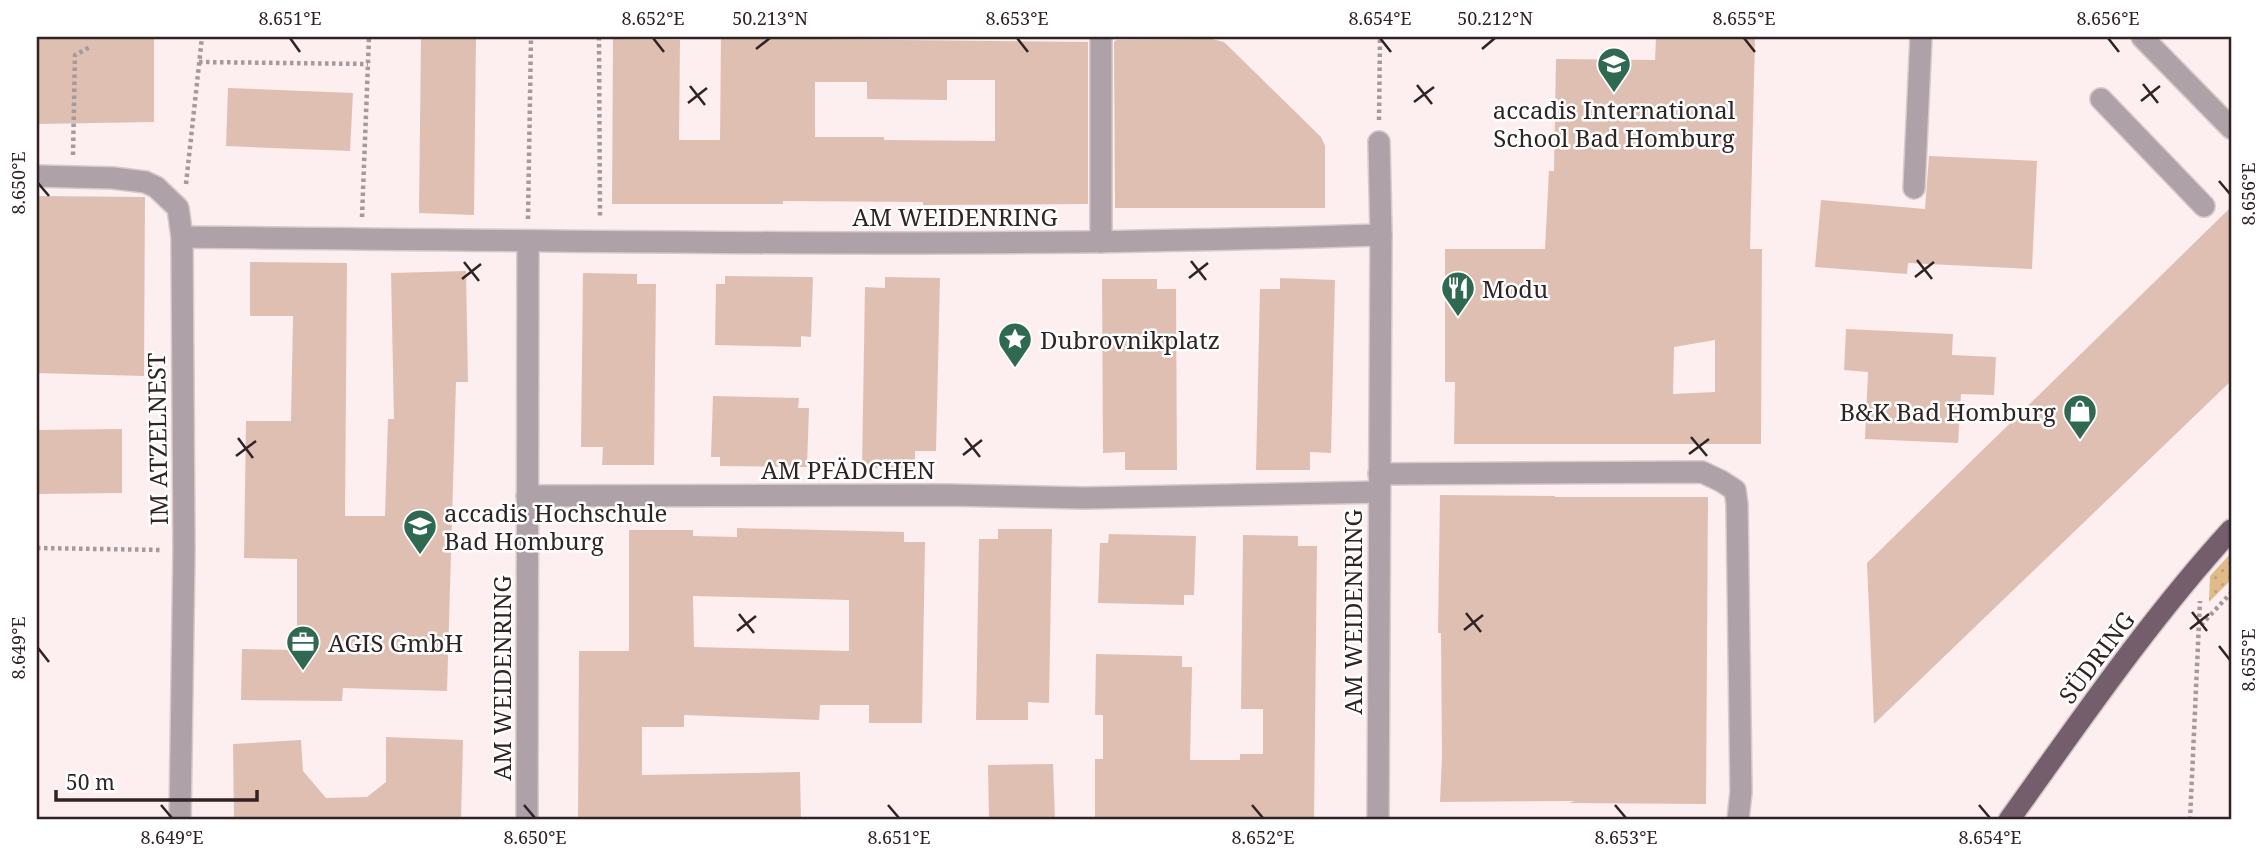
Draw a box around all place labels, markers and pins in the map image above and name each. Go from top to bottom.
school or university icon: accadis International School Bad Homburg [1595,45,1633,94]
place label: accadis International School Bad Homburg [1493,93,1736,154]
restaurant icon: Modu [1439,269,1477,318]
place label: Modu [1482,272,1548,305]
place icon: Dubrovnikplatz [996,320,1034,369]
place label: Dubrovnikplatz [1040,323,1220,356]
shop icon: B&K Bad Homburg [2061,392,2099,441]
place label: B&K Bad Homburg [1840,395,2056,428]
place label: accadis Hochschule Bad Homburg [444,496,667,557]
school or university icon: accadis Hochschule Bad Homburg [401,507,439,556]
office icon: AGIS GmbH [284,623,322,672]
place label: AGIS GmbH [328,626,463,659]

